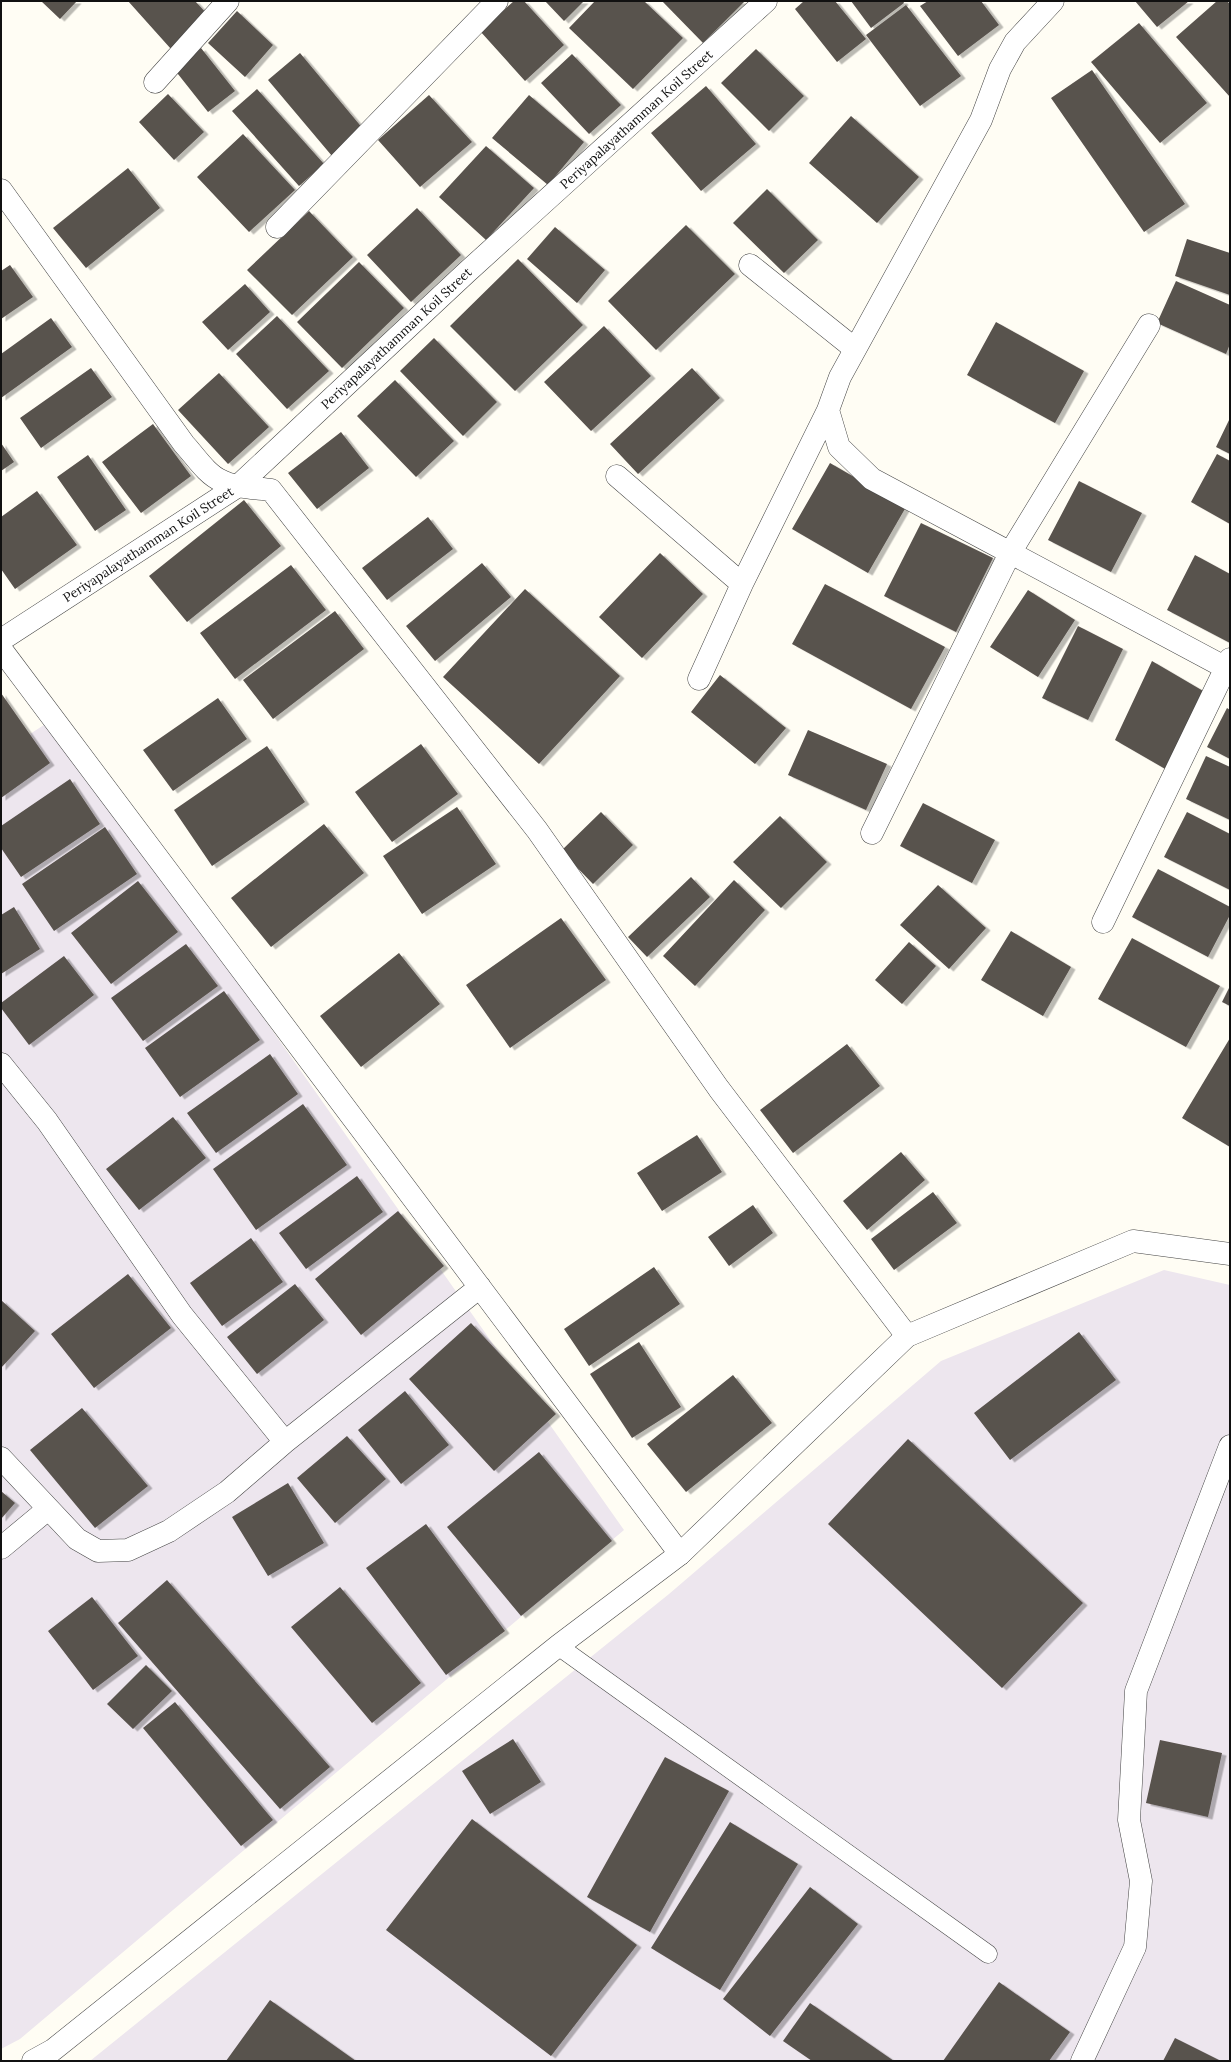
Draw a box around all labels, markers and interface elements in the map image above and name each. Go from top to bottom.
street label: Periyapalayathamman Koil Street [556,46,716,193]
street label: Periyapalayathamman Koil Street [317,264,475,413]
street label: Periyapalayathamman Koil Street [60,483,237,606]

